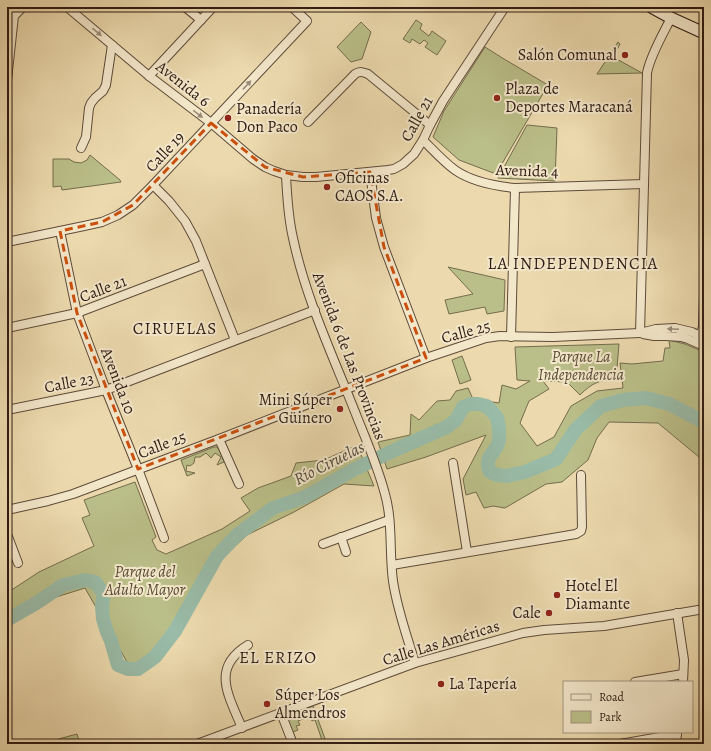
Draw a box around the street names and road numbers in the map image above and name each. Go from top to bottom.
street label: Avenida 6 [151,55,215,112]
street label: Calle 21 [396,92,439,146]
street label: Calle 19 [140,127,190,177]
street label: Avenida 4 [494,159,559,183]
street label: Avenida 6 de Las Provincias [306,268,391,443]
street label: Calle 21 [76,270,130,308]
street label: Calle 25 [439,315,493,349]
street label: Avenida 10 [95,344,141,417]
street label: Calle 23 [42,367,96,399]
street label: Calle 25 [135,426,189,464]
street label: Calle Las Américas [380,615,502,671]

